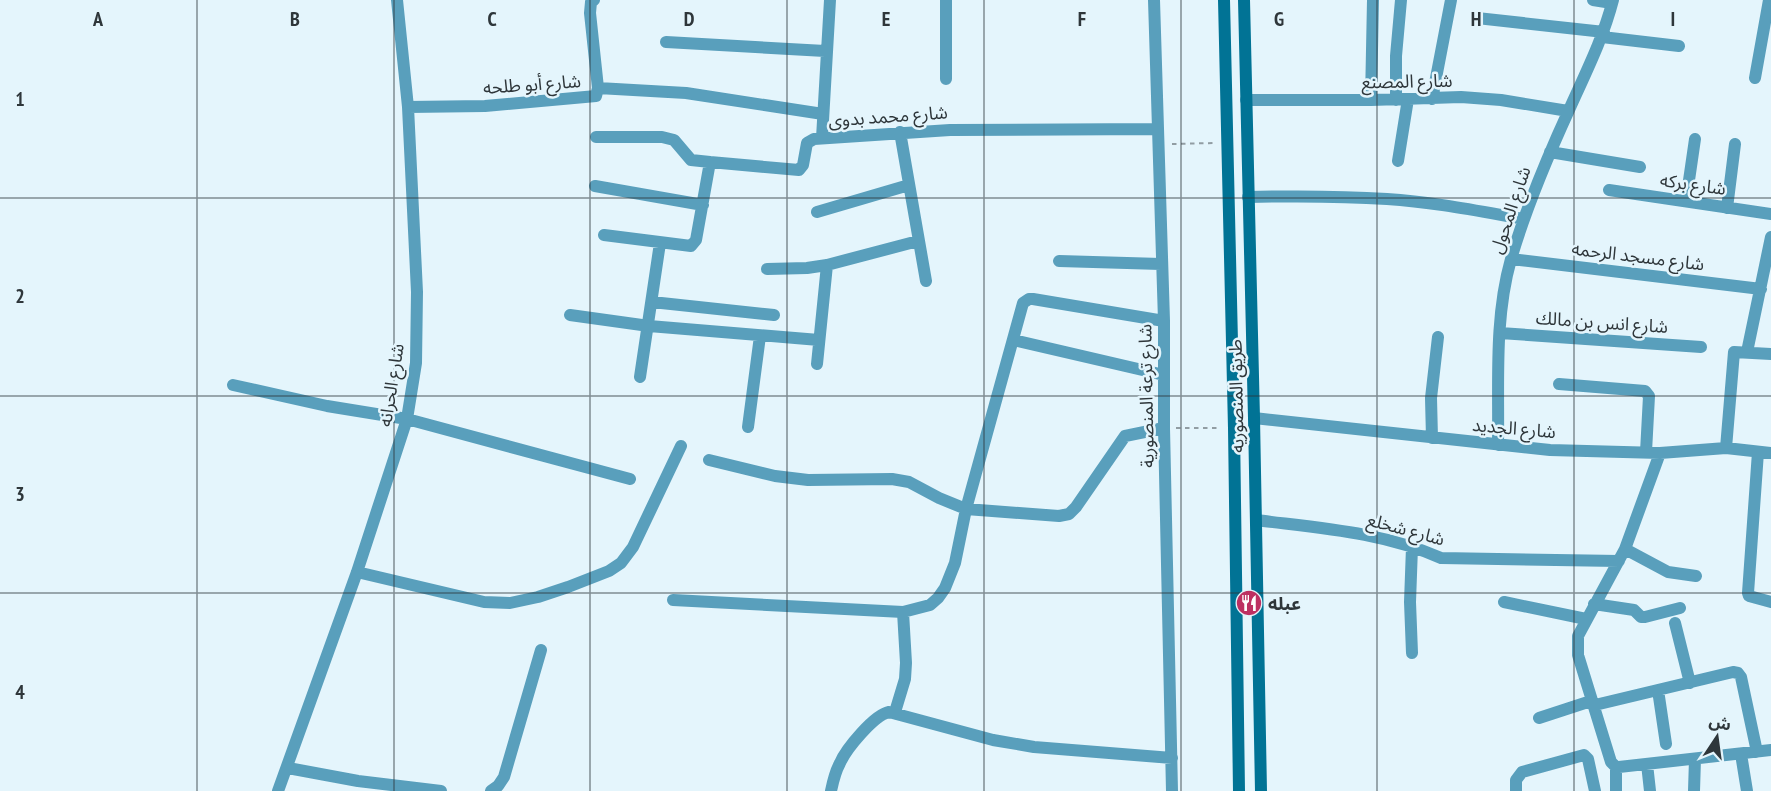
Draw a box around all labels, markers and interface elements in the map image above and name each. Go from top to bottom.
text: A [92,6,104,32]
text: B [290,6,300,32]
text: C [487,6,497,32]
text: D [684,6,695,32]
text: E [882,6,890,32]
text: F [1078,6,1086,32]
text: G [1274,6,1284,32]
text: H [1471,6,1481,32]
text: I [1671,6,1675,32]
street label: شارع أبو طلحه [482,69,582,102]
street label: شارع المصنع [1361,69,1453,96]
text: 1 [15,86,25,112]
street label: شارع محمد بدوى [827,100,949,135]
street label: شارع المحول [1484,163,1538,258]
street label: شارع بركه [1658,168,1727,203]
street label: شارع مسجد الرحمه [1570,236,1706,279]
text: 2 [15,283,25,309]
street label: شارع انس بن مالك [1535,306,1669,341]
street label: شارع ترعة المنصورية [1133,324,1162,468]
street label: طريق المنصوريه [1224,339,1248,453]
street label: شارع الحرانه [373,342,412,429]
street label: شارع الجديد [1471,413,1557,446]
text: 3 [15,481,25,507]
street label: شارع شخلع [1364,508,1447,553]
restaurant icon: عبله [1234,588,1264,618]
place label: عبله [1268,592,1301,615]
text: 4 [15,679,25,705]
north arrow [1687,707,1747,767]
text: ش [1707,710,1733,735]

